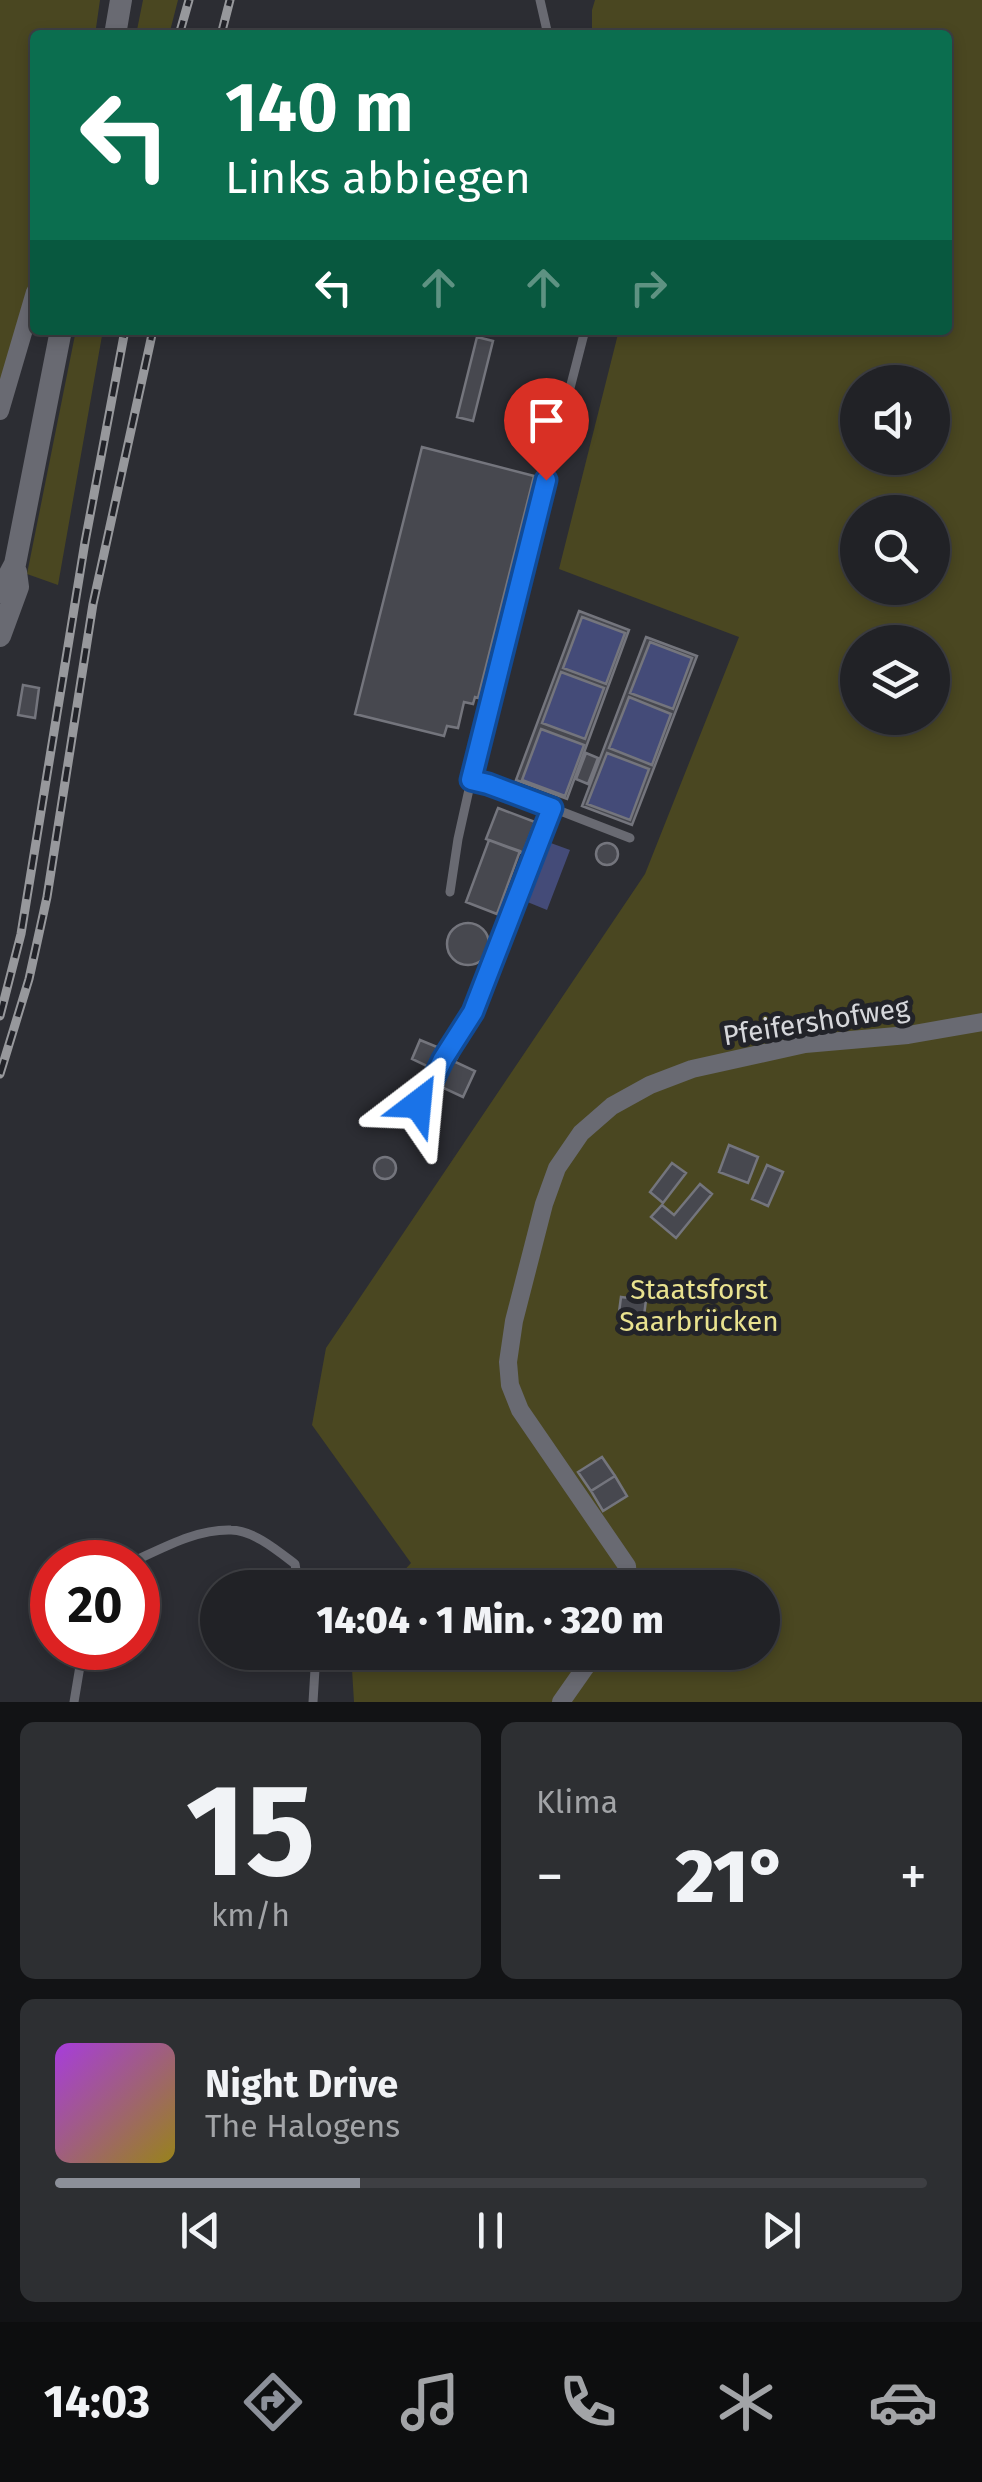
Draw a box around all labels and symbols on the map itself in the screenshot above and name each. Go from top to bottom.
pin [504,378,589,481]
street label: Pfeifershofweg [721,990,912,1053]
position arrow [366,1052,470,1156]
park label: Staatsforst Saarbrücken [619,1273,779,1338]
speed limit sign: 20 [30,1540,160,1670]

